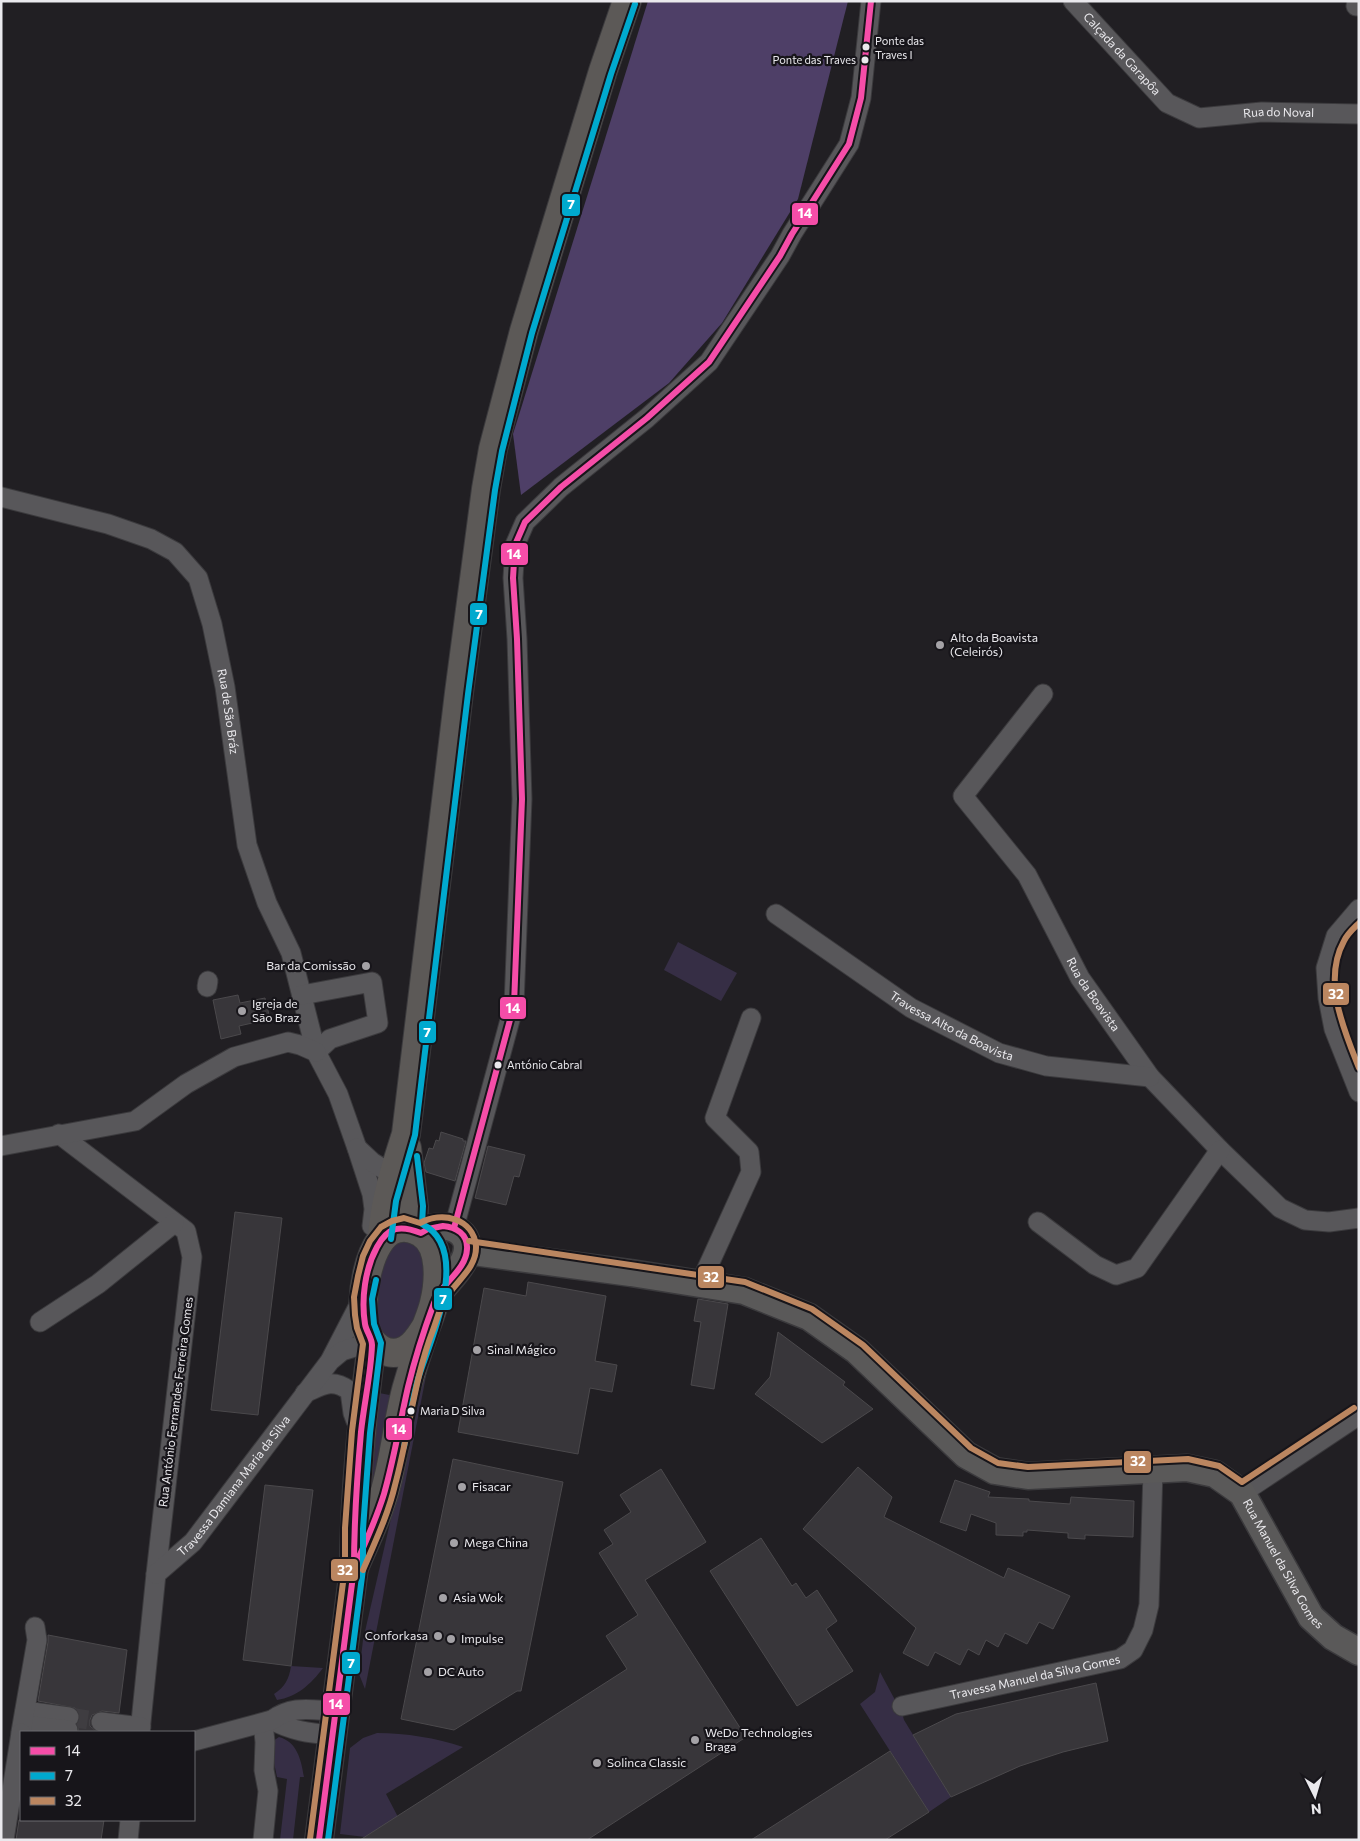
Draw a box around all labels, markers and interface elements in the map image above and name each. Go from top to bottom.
street label: Calçada da Garapôa [1081,9,1164,98]
place label: Ponte das Traves I [875,34,924,61]
marker: Ponte das Traves I [861,42,871,52]
place label: Ponte das Traves [773,53,856,66]
marker: Ponte das Traves [860,55,870,65]
street label: Rua do Noval [1242,104,1314,120]
line badge: 7 [561,193,581,217]
text: 7 [567,195,575,212]
line badge: 14 [791,202,819,226]
text: 14 [798,204,813,221]
line badge: 14 [500,542,529,566]
text: 14 [507,545,522,562]
line badge: 7 [469,602,488,626]
text: 7 [475,605,483,622]
place label: Alto da Boavista (Celeirós) [950,630,1038,658]
marker: Alto da Boavista (Celeirós) [934,639,946,651]
street label: Rua de São Bráz [215,667,242,755]
street label: Rua da Boavista [1065,955,1123,1034]
place label: Bar da Comissão [266,958,356,972]
marker: Bar da Comissão [360,960,372,972]
line badge: 32 [1322,982,1350,1006]
text: 32 [1328,985,1344,1002]
street label: Travessa Alto da Boavista [888,988,1015,1063]
place label: Igreja de São Braz [252,996,299,1024]
line badge: 14 [499,996,527,1020]
text: 14 [506,999,521,1016]
marker: Igreja de São Braz [236,1005,248,1017]
line badge: 7 [418,1020,437,1044]
text: 7 [423,1023,431,1040]
place label: António Cabral [507,1058,582,1071]
marker: António Cabral [493,1060,503,1070]
line badge: 32 [697,1265,725,1289]
text: 32 [703,1268,719,1285]
line badge: 7 [433,1287,453,1311]
text: 7 [439,1290,447,1307]
street label: Rua António Fernandes Ferreira Gomes [155,1296,195,1508]
place label: Sinal Mágico [487,1342,556,1356]
marker: Sinal Mágico [471,1344,483,1356]
place label: Maria D Silva [420,1404,485,1417]
marker: Maria D Silva [406,1406,416,1416]
street label: Travessa Damiana Maria da Silva [174,1412,292,1559]
line badge: 14 [385,1417,413,1441]
text: 14 [392,1420,407,1437]
line badge: 32 [1123,1450,1152,1474]
text: 32 [1130,1452,1146,1469]
place label: Fisacar [472,1479,511,1493]
marker: Fisacar [456,1481,468,1493]
street label: Rua Manuel da Silva Gomes [1241,1496,1327,1631]
place label: Mega China [464,1535,528,1549]
marker: Mega China [448,1537,460,1549]
line badge: 32 [330,1558,359,1582]
text: 32 [337,1561,353,1578]
place label: Asia Wok [453,1590,504,1604]
marker: Asia Wok [437,1592,449,1604]
place label: Conforkasa [365,1628,428,1642]
marker: Conforkasa [432,1630,444,1642]
place label: Impulse [461,1631,503,1645]
marker: Impulse [445,1633,457,1645]
line badge: 7 [341,1651,361,1675]
street label: Travessa Manuel da Silva Gomes [948,1651,1121,1702]
text: 7 [347,1654,355,1671]
place label: DC Auto [438,1664,484,1678]
marker: DC Auto [422,1666,434,1678]
line badge: 14 [322,1692,351,1716]
text: 14 [329,1695,344,1712]
place label: WeDo Technologies Braga [705,1725,813,1753]
legend [20,1731,195,1821]
marker: WeDo Technologies Braga [689,1734,701,1746]
text: 14 [65,1741,80,1759]
place label: Solinca Classic [607,1755,686,1769]
marker: Solinca Classic [591,1757,603,1769]
text: 7 [65,1766,73,1784]
north arrow [1290,1771,1340,1821]
text: 32 [65,1791,82,1809]
text: N [1310,1801,1322,1818]

